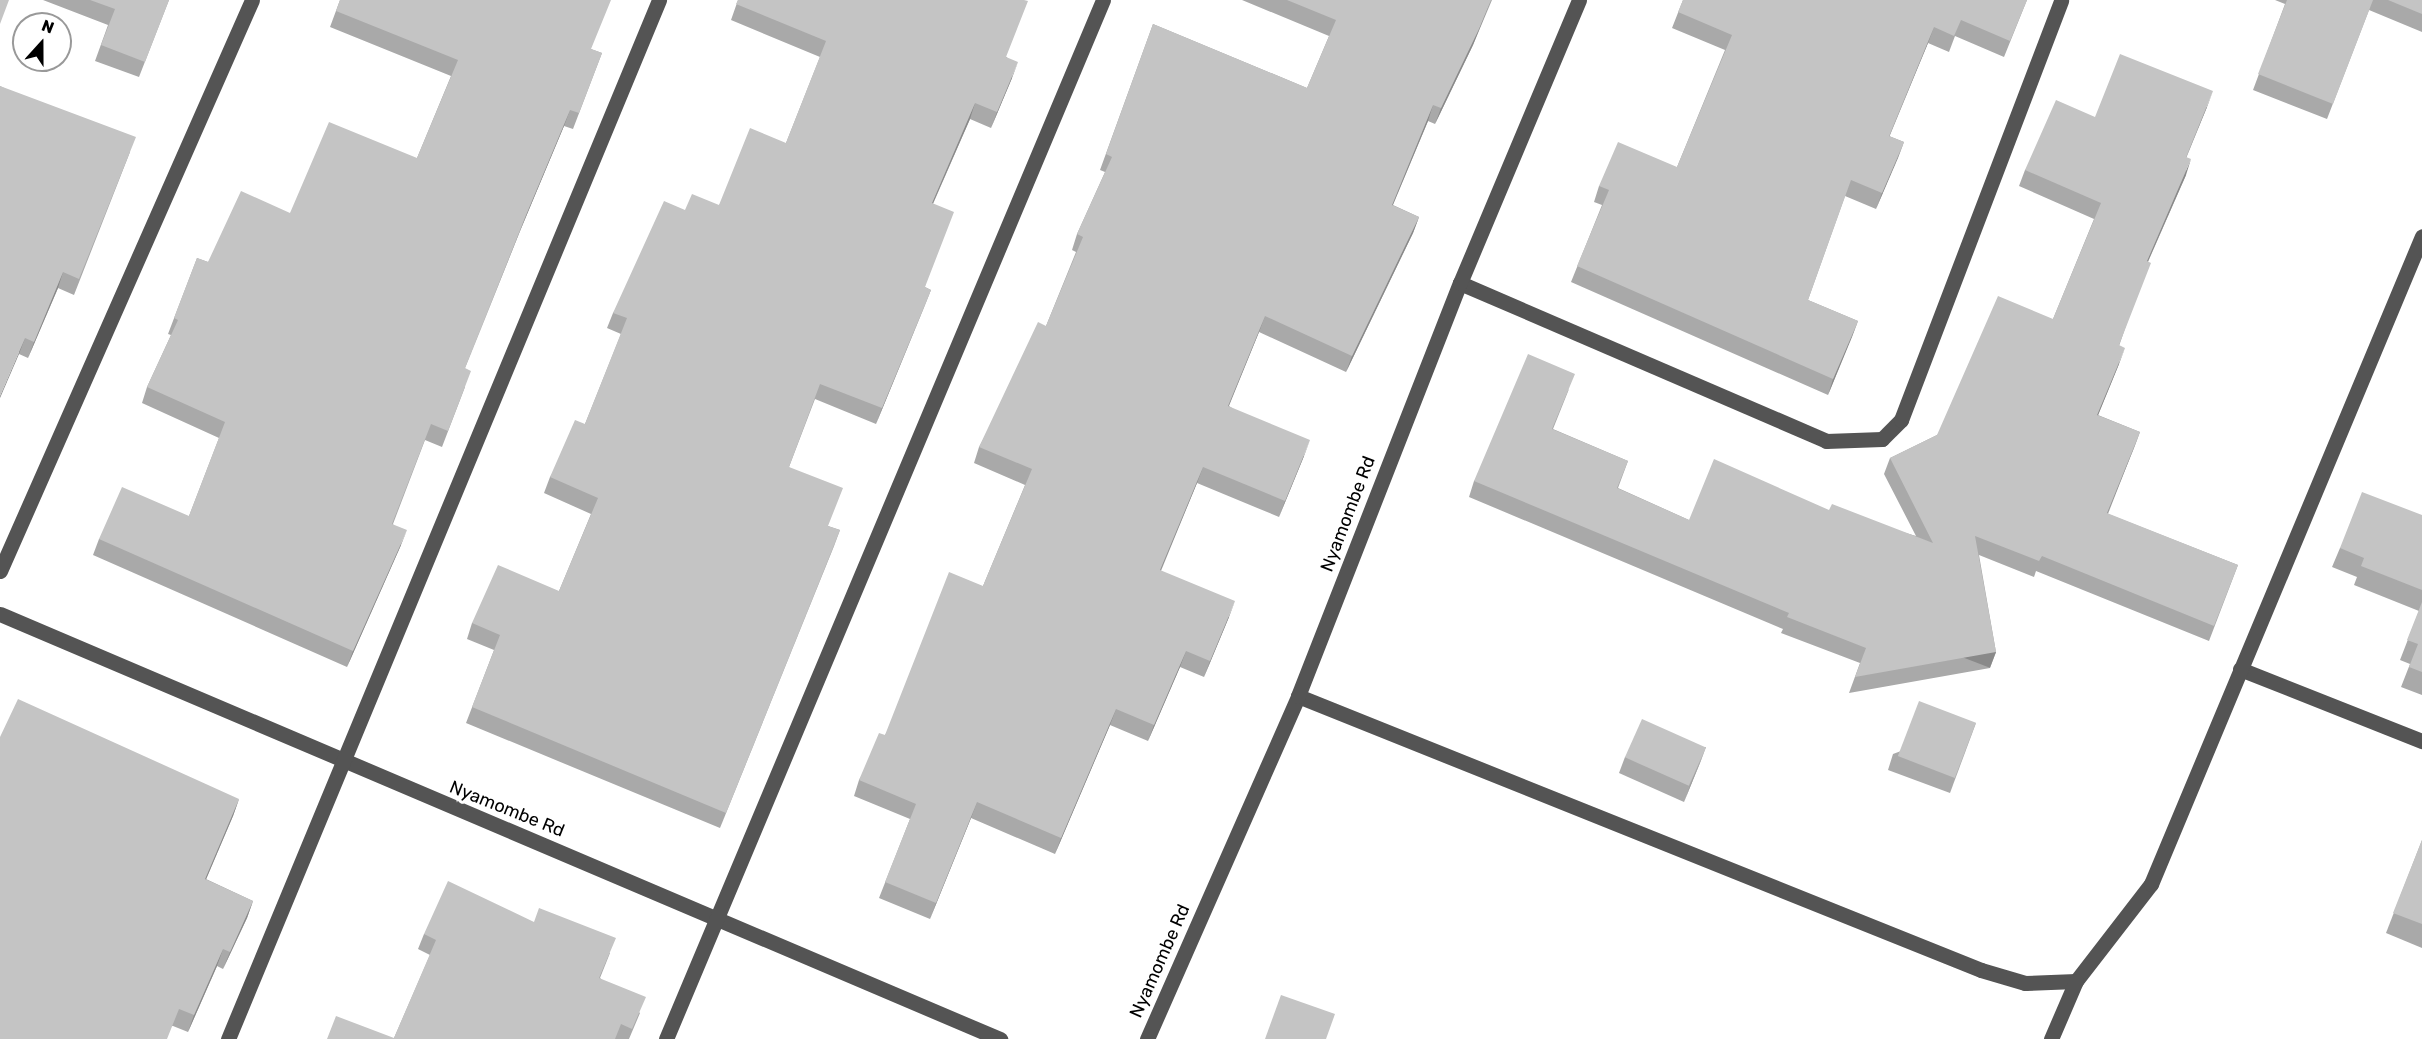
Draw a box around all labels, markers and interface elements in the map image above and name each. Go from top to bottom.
north arrow [12,12,72,72]
text: N [39,16,57,38]
street label: Nyamombe Rd [1316,453,1380,575]
street label: Nyamombe Rd [446,776,568,842]
street label: Nyamombe Rd [1125,901,1195,1021]

